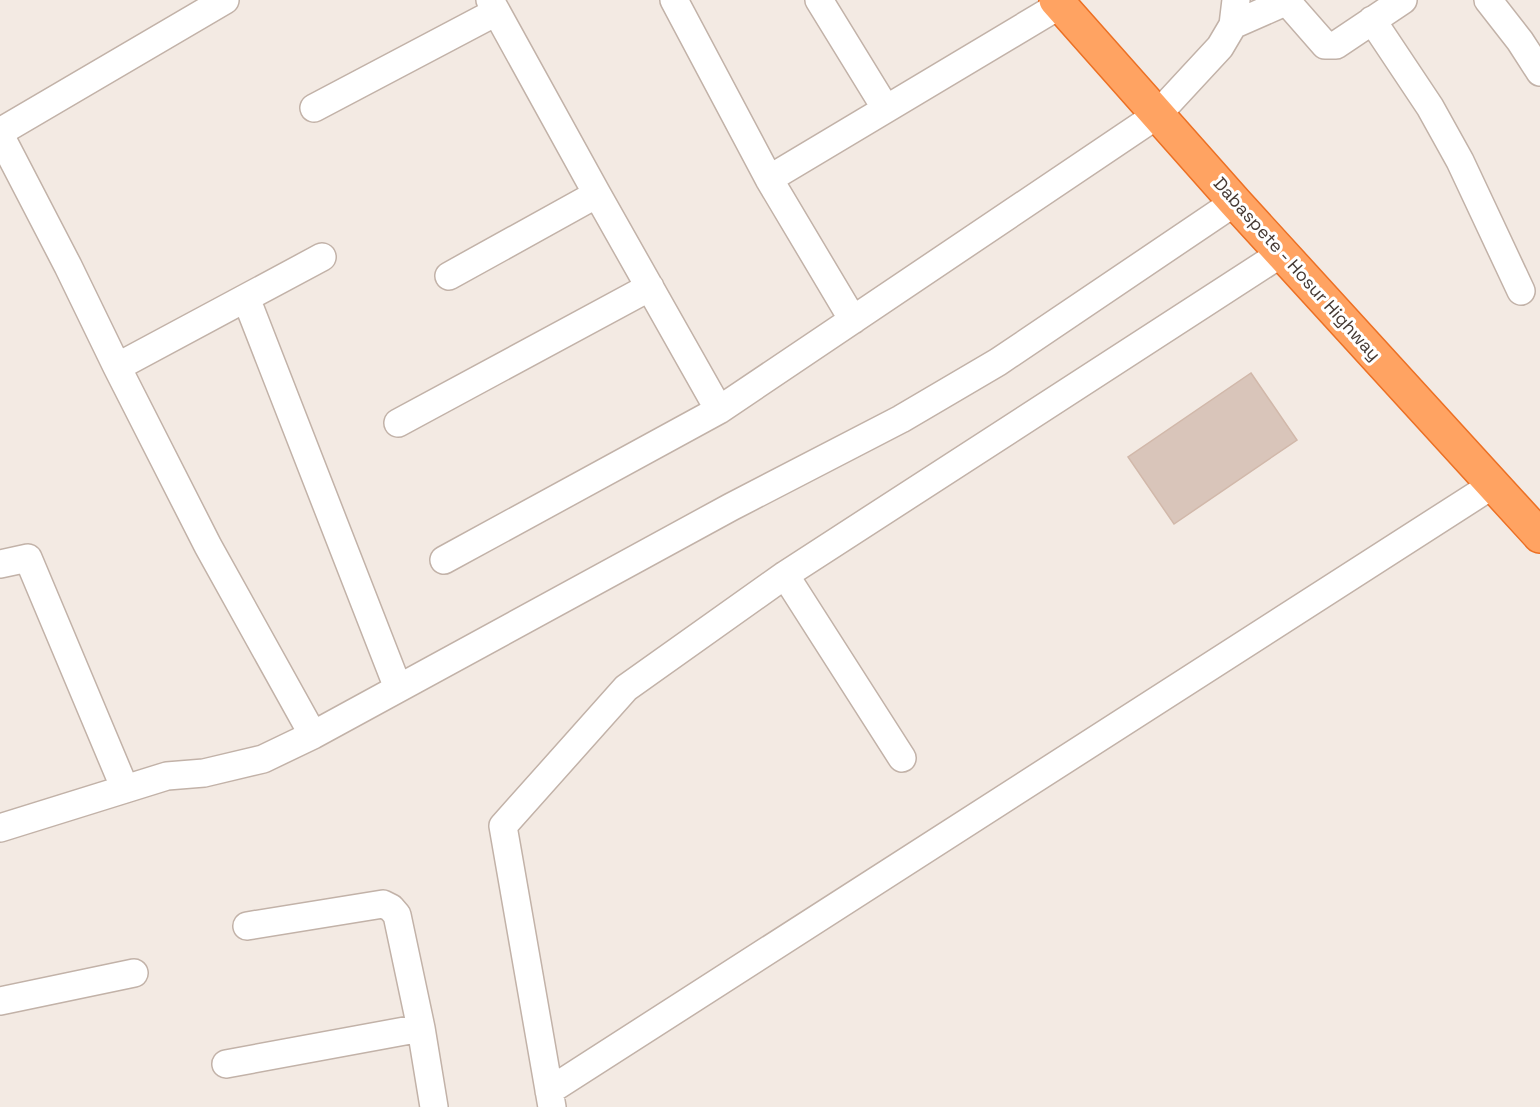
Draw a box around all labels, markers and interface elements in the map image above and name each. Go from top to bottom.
street label: Dabaspete - Hosur Highway [1209,172,1386,365]

